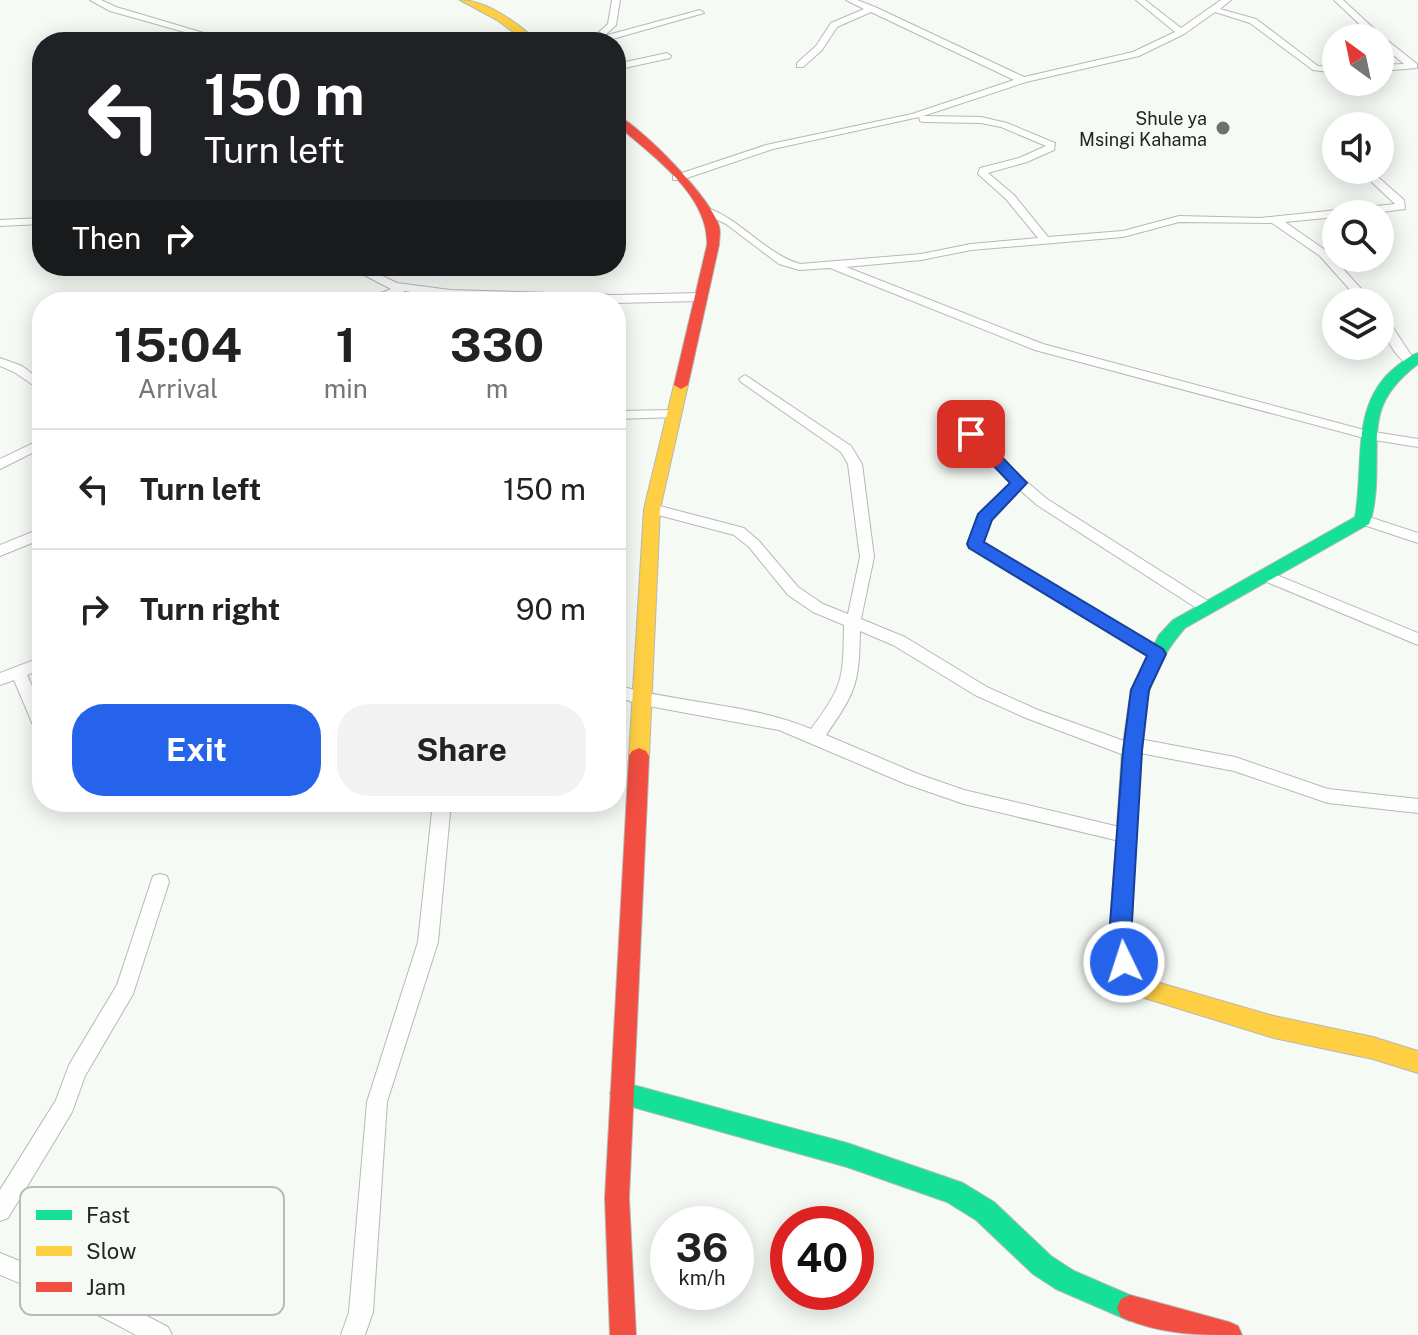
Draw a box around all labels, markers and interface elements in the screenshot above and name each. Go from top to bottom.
north arrow [1322,24,1394,96]
map controls [1322,24,1394,360]
text: 150 m [204,62,365,128]
icon: left [72,64,176,168]
place label: Shule ya Msingi Kahama [1079,108,1207,150]
button: sound [1322,112,1394,184]
marker: Shule ya Msingi Kahama [1214,119,1232,137]
text: Turn left [204,129,345,171]
button: search [1322,200,1394,272]
icon: right [157,216,201,260]
text: Then [72,220,141,256]
button: layers [1322,288,1394,360]
text: 15:04 [114,316,242,373]
text: 1 [336,316,356,373]
text: 330 [450,316,544,373]
text: Arrival [138,373,218,404]
text: min [324,373,368,404]
text: m [486,373,508,404]
pin [937,400,1005,468]
icon: arrive [949,412,993,456]
icon: left [72,467,116,511]
text: Turn left [140,471,261,507]
text: 150 m [503,471,586,507]
icon: right [72,587,116,631]
text: Turn right [140,591,280,627]
text: 90 m [516,591,586,627]
button: Exit [72,704,321,796]
button: Share [337,704,586,796]
position arrow [1082,920,1166,1004]
legend [20,1187,284,1315]
text: Fast [86,1202,130,1228]
speed limit sign: 40 [770,1206,874,1310]
text: 36 [676,1224,728,1271]
text: Slow [86,1238,136,1264]
text: km/h [678,1266,726,1290]
text: Jam [86,1274,126,1300]

